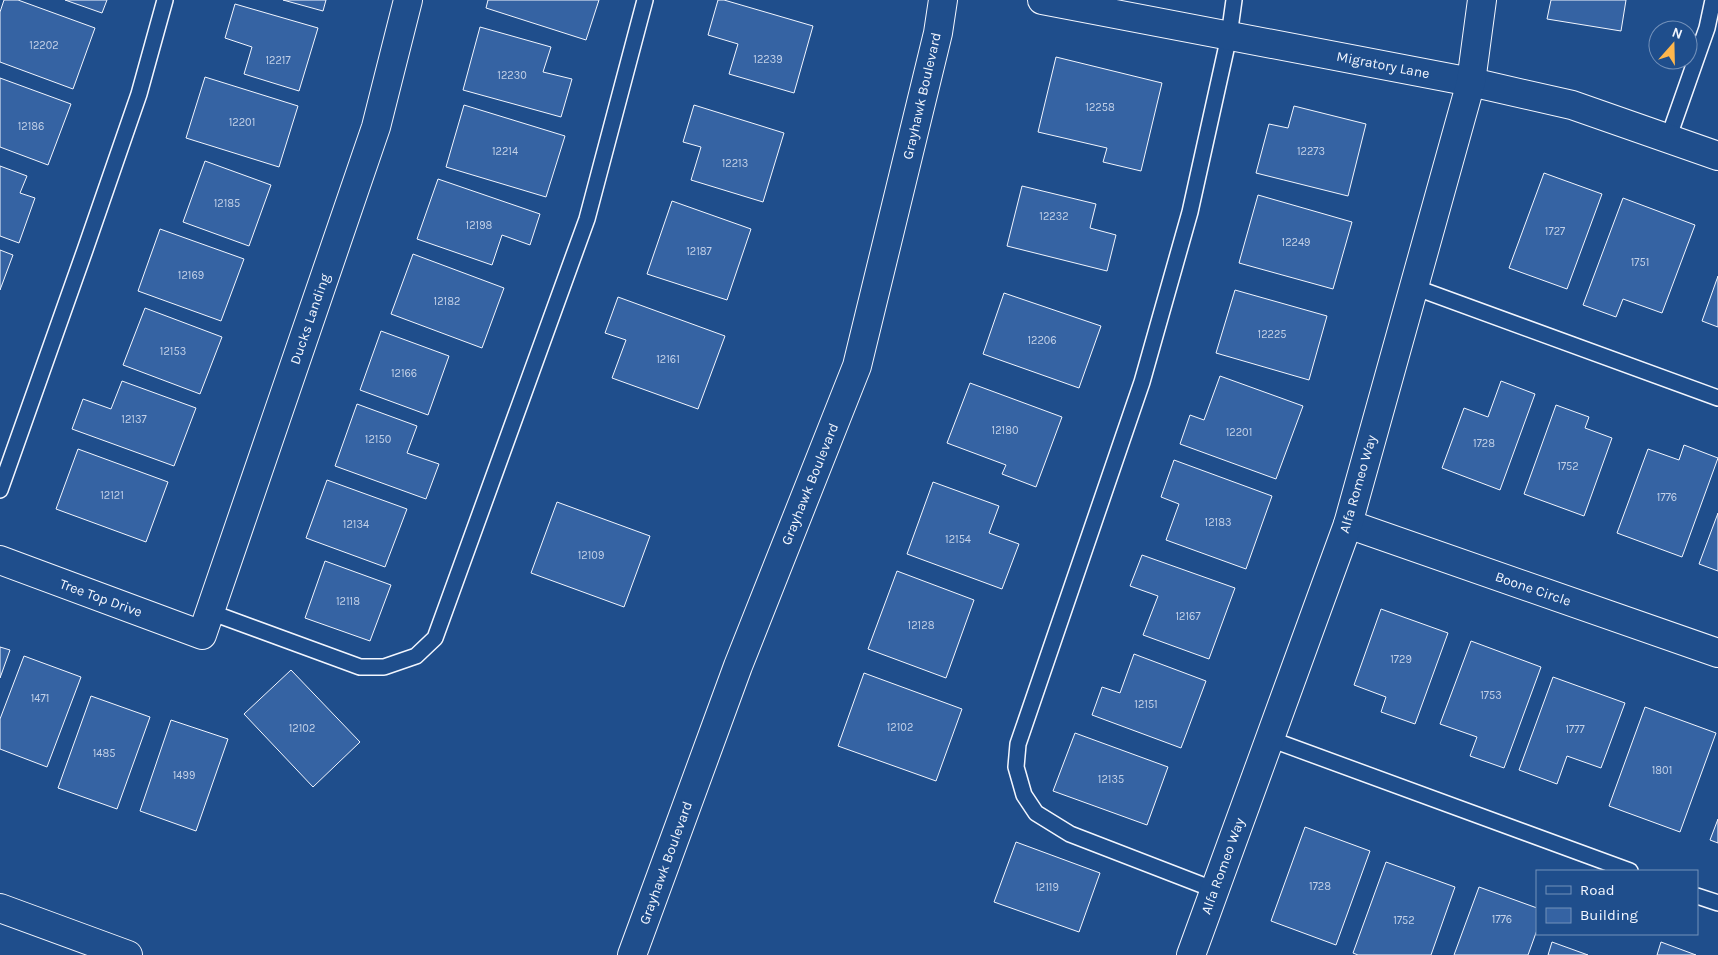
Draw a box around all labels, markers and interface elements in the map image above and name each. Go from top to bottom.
north arrow [1648,20,1698,70]
text: N [1670,24,1685,43]
street label: Grayhawk Boulevard [899,31,945,161]
house number: 12202 [29,39,59,52]
street label: Migratory Lane [1335,48,1431,82]
house number: 12239 [753,53,783,66]
house number: 12217 [265,54,291,67]
house number: 12230 [497,69,527,82]
house number: 12258 [1085,101,1115,114]
house number: 12201 [229,116,255,129]
house number: 12186 [18,120,44,133]
house number: 12214 [492,145,518,158]
house number: 12273 [1297,145,1325,158]
house number: 12213 [722,157,748,170]
house number: 12185 [214,197,240,210]
house number: 12232 [1039,210,1069,223]
house number: 12198 [466,219,493,232]
house number: 1727 [1545,225,1565,238]
house number: 12249 [1282,236,1310,249]
house number: 12187 [686,245,712,258]
house number: 1751 [1631,256,1649,269]
house number: 12169 [178,269,204,282]
street label: Ducks Landing [286,271,334,367]
house number: 12182 [434,295,460,308]
house number: 12225 [1258,328,1286,341]
house number: 12206 [1027,334,1057,347]
house number: 12153 [160,345,186,358]
house number: 12161 [656,353,680,366]
house number: 12166 [391,367,417,380]
house number: 12137 [121,413,147,426]
street label: Grayhawk Boulevard [778,421,842,547]
house number: 12180 [992,424,1018,437]
house number: 12201 [1226,426,1252,439]
street label: Alfa Romeo Way [1336,432,1380,535]
house number: 12150 [365,433,391,446]
house number: 1728 [1473,437,1495,450]
house number: 1752 [1557,460,1579,473]
house number: 12121 [100,489,124,502]
house number: 1776 [1657,491,1677,504]
house number: 12183 [1205,516,1231,529]
house number: 12134 [343,518,369,531]
house number: 12154 [945,533,971,546]
house number: 12109 [578,549,604,562]
street label: Boone Circle [1493,568,1573,610]
street label: Tree Top Drive [57,575,145,621]
house number: 12118 [336,595,360,608]
house number: 12167 [1175,610,1201,623]
house number: 12128 [908,619,935,632]
house number: 1729 [1390,653,1412,666]
house number: 1753 [1480,689,1502,702]
house number: 1471 [31,692,49,705]
house number: 12151 [1134,698,1158,711]
house number: 12102 [887,721,913,734]
house number: 12102 [289,722,315,735]
house number: 1777 [1565,723,1585,736]
house number: 1485 [93,747,115,760]
house number: 1801 [1652,764,1672,777]
house number: 1499 [173,769,195,782]
house number: 12135 [1098,773,1124,786]
street label: Grayhawk Boulevard [636,799,696,927]
street label: Alfa Romeo Way [1198,815,1249,917]
legend [1536,870,1698,935]
house number: 1728 [1309,880,1331,893]
house number: 12119 [1035,881,1059,894]
text: Road [1580,881,1615,899]
text: Building [1580,906,1638,924]
house number: 1776 [1492,913,1512,926]
house number: 1752 [1393,914,1415,927]

